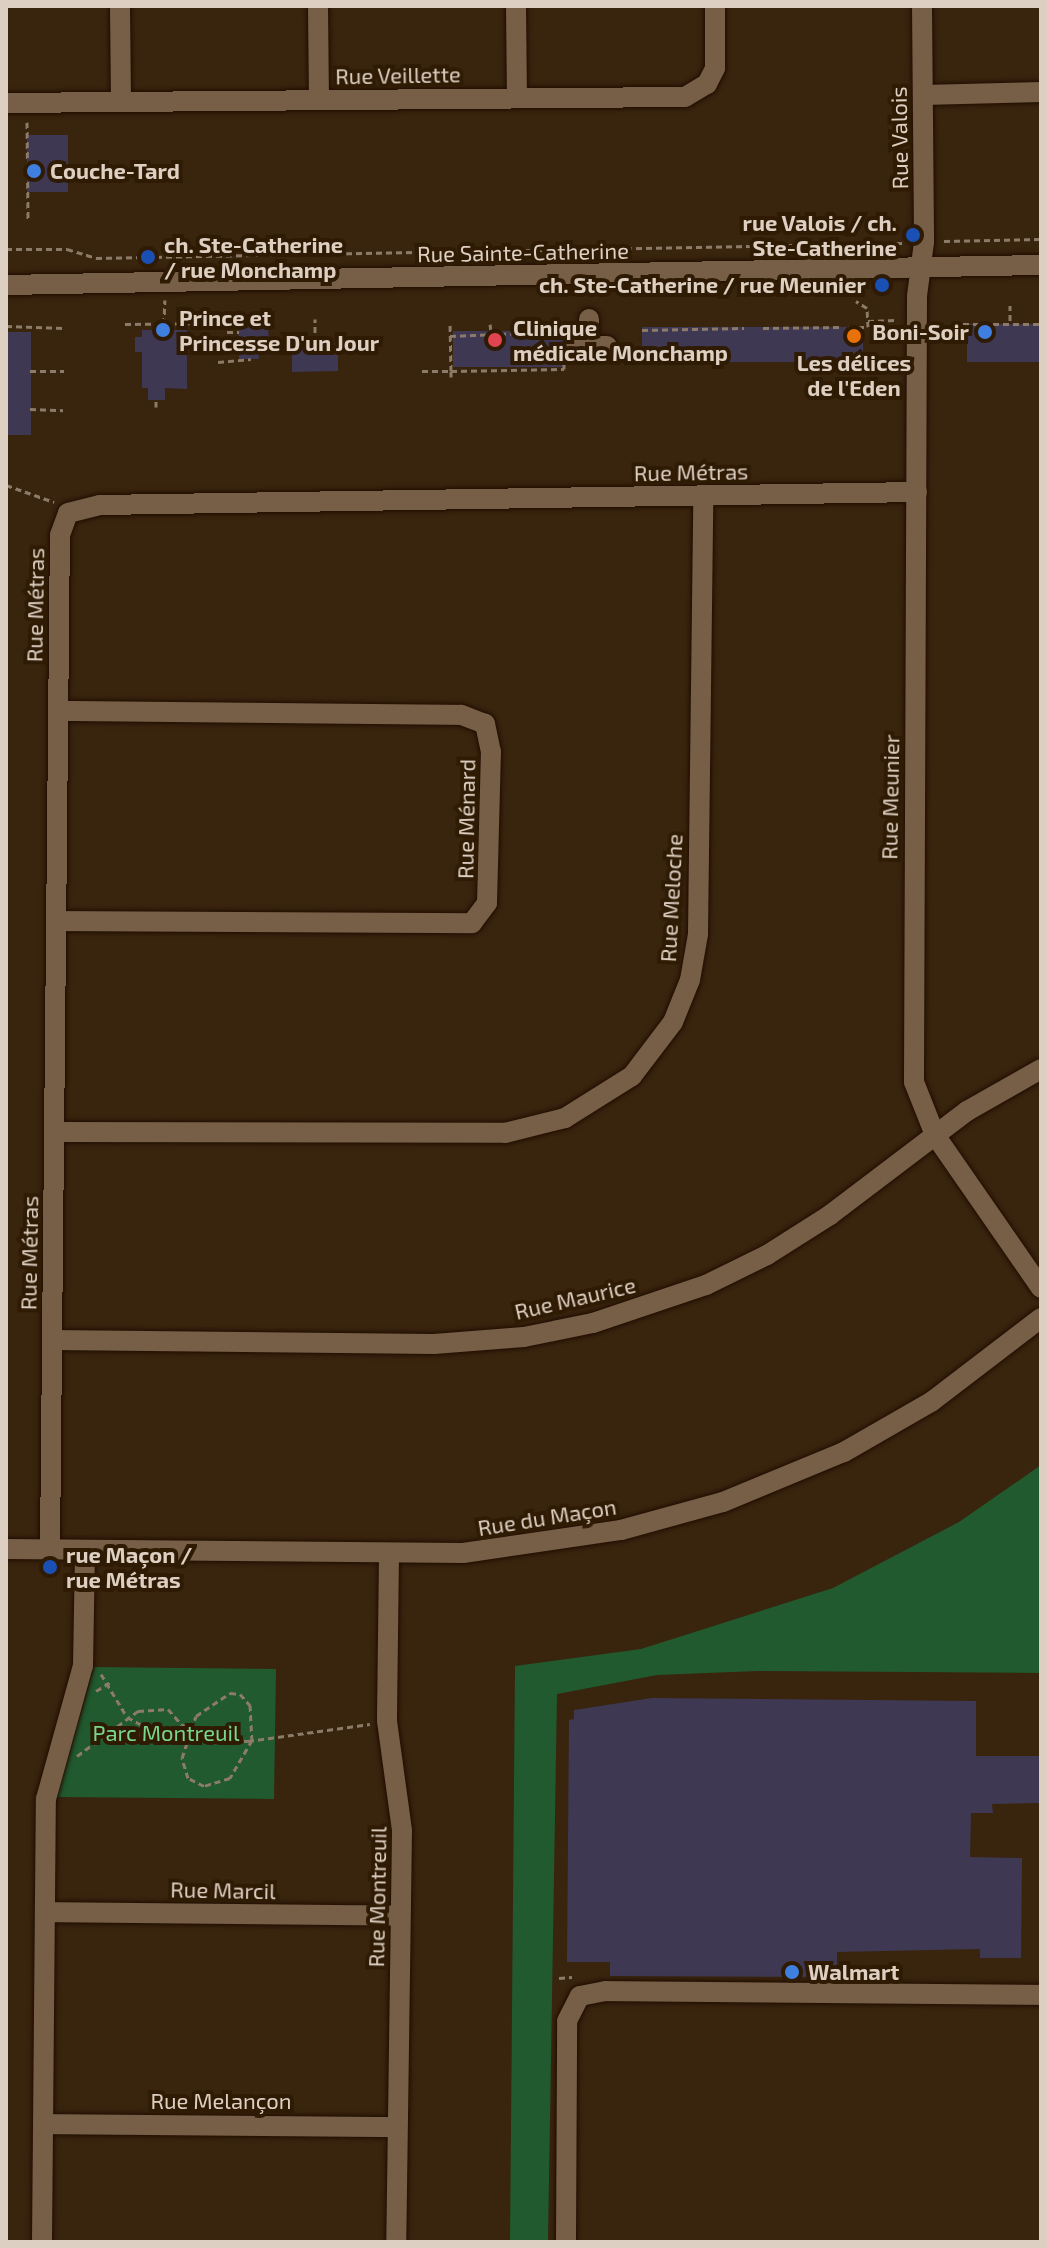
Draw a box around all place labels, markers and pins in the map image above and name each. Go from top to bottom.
place label: Couche-Tard [50,158,180,184]
marker: Couche-Tard [25,162,43,180]
place label: rue Valois / ch. Ste-Catherine [742,209,897,260]
marker: rue Valois / ch. Ste-Catherine [904,226,922,244]
place label: ch. Ste-Catherine / rue Monchamp [164,231,343,282]
marker: ch. Ste-Catherine / rue Monchamp [139,248,157,266]
place label: ch. Ste-Catherine / rue Meunier [539,272,866,298]
marker: ch. Ste-Catherine / rue Meunier [873,276,891,294]
place label: Prince et Princesse D'un Jour [179,304,380,356]
place label: Clinique médicale Monchamp [513,314,728,366]
place label: Boni-Soir [872,319,969,345]
marker: Prince et Princesse D'un Jour [154,321,172,339]
marker: Boni-Soir [976,323,994,341]
marker: Les délices de l'Eden [845,327,863,345]
marker: Clinique médicale Monchamp [484,329,506,351]
place label: Les délices de l'Eden [797,349,911,400]
place label: rue Maçon / rue Métras [66,1541,192,1592]
marker: rue Maçon / rue Métras [41,1558,59,1576]
place label: Walmart [808,1959,899,1985]
marker: Walmart [783,1963,801,1981]

